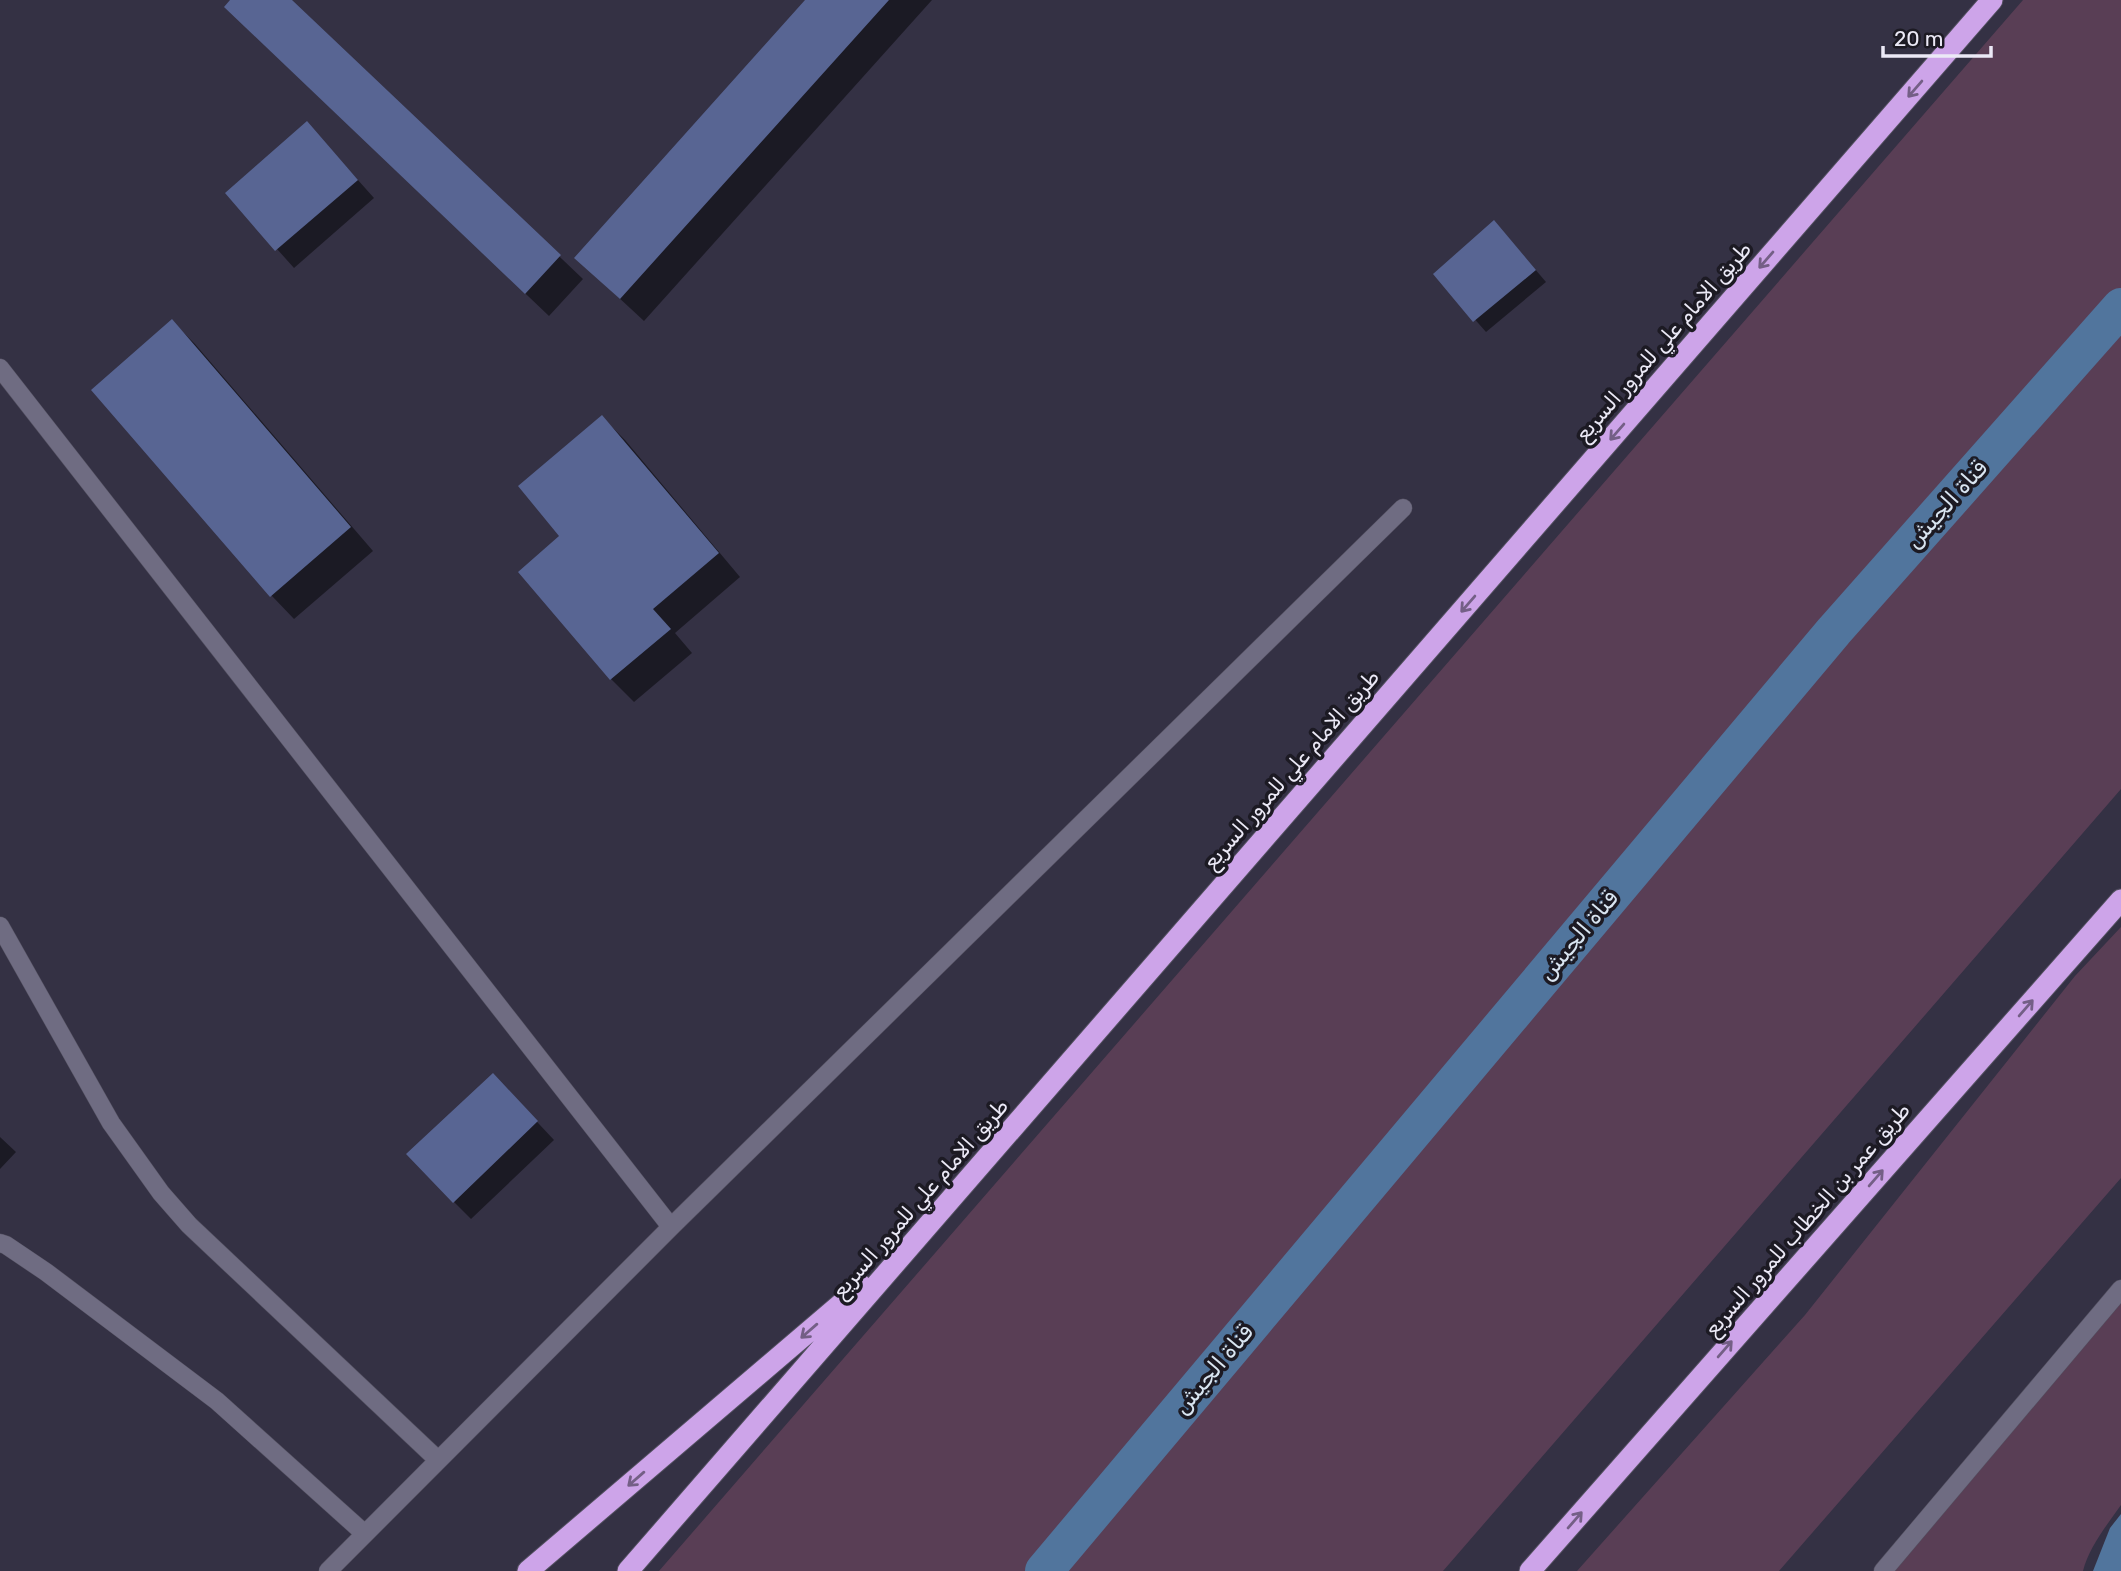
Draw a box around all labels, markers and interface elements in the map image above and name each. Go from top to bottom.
scale bar [1883,14,1992,58]
text: 20 m [1894,26,1943,51]
one-way arrow [1907,79,1923,97]
street label: طريق الامام علي للمرور السريع [1570,237,1759,448]
one-way arrow [1758,251,1774,269]
one-way arrow [1609,423,1625,441]
water label: قناة الجيش [1899,454,1993,554]
one-way arrow [1460,595,1476,613]
street label: طريق الامام علي للمرور السريع [1198,665,1387,876]
water label: قناة الجيش [1532,884,1624,986]
one-way arrow [2018,999,2034,1017]
street label: طريق الامام علي للمرور السريع [827,1094,1016,1305]
street label: طريق عمر بن الخطاب للمرور السريع [1699,1098,1917,1342]
one-way arrow [1867,1170,1883,1188]
water label: قناة الجيش [1167,1318,1259,1420]
one-way arrow [800,1323,818,1339]
one-way arrow [1717,1340,1733,1358]
one-way arrow [627,1471,645,1487]
one-way arrow [1567,1511,1583,1529]

